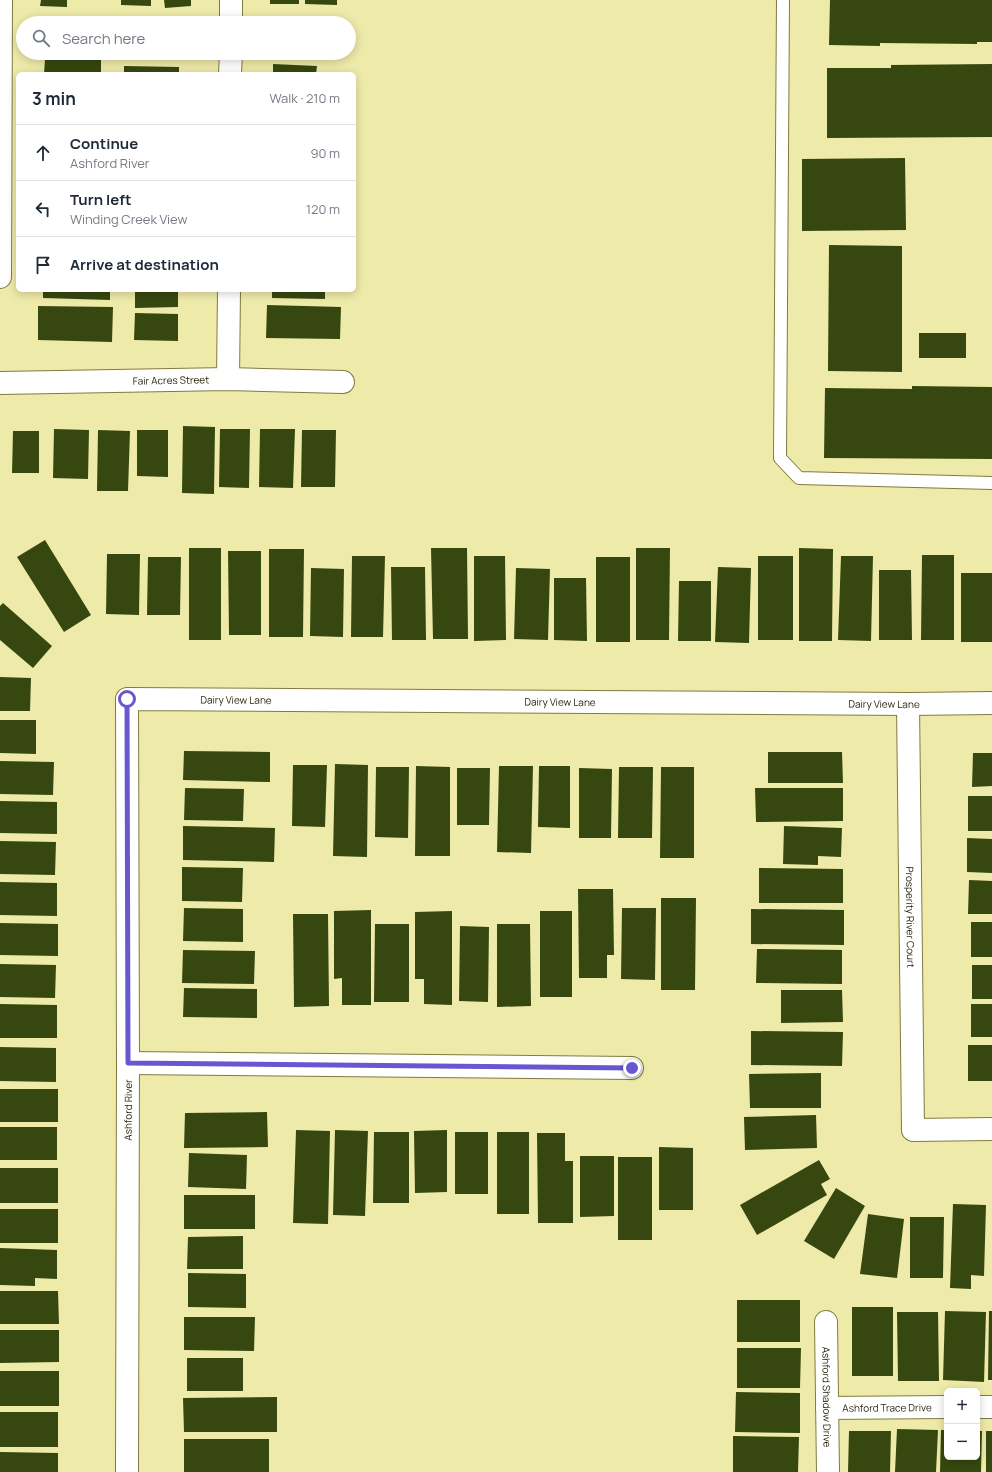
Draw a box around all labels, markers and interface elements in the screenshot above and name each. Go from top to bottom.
search box [16,16,356,60]
icon: search [30,27,52,49]
text: Search here [62,28,145,49]
text: 3 min [32,87,76,110]
text: Walk · 210 m [270,89,340,107]
text: Continue [70,133,138,154]
icon: ahead [32,142,54,164]
text: 90 m [310,144,340,162]
text: Ashford River [70,154,150,172]
text: Turn left [70,189,132,210]
icon: left [32,198,54,220]
text: 120 m [306,200,340,218]
text: Winding Creek View [70,210,187,228]
icon: arrive [32,254,54,276]
text: Arrive at destination [70,254,219,275]
street label: Fair Acres Street [133,372,209,388]
route start [118,690,136,708]
street label: Dairy View Lane [200,692,272,707]
street label: Dairy View Lane [524,695,596,709]
street label: Dairy View Lane [848,697,920,711]
street label: Prosperity River Court [903,866,918,968]
route end [623,1059,641,1077]
street label: Ashford River [121,1079,135,1141]
street label: Ashford Shadow Drive [819,1347,835,1448]
map controls [944,1388,980,1460]
button: + [944,1388,980,1424]
street label: Ashford Trace Drive [842,1400,932,1415]
button: − [944,1424,980,1460]

